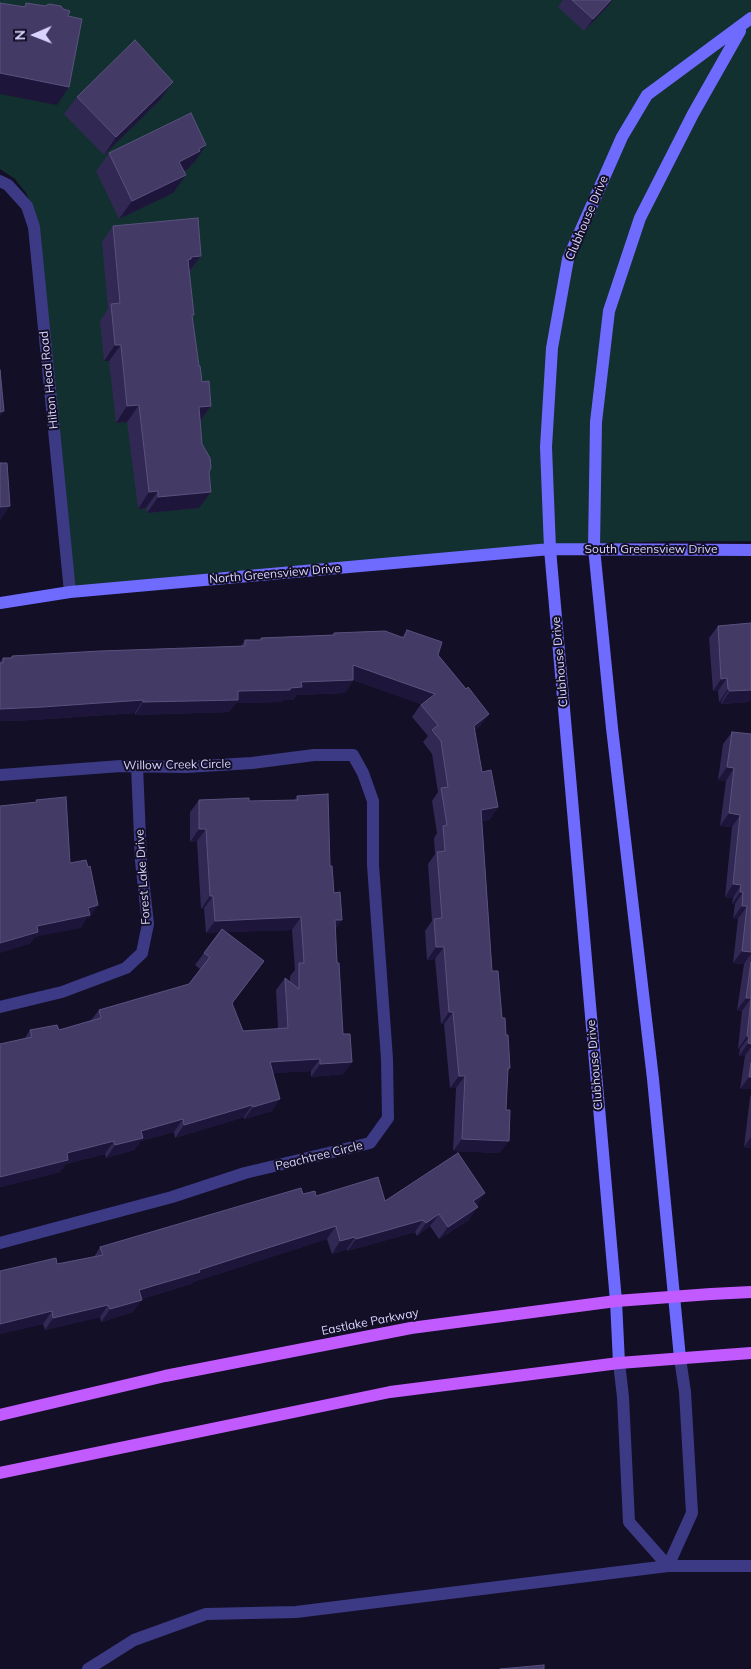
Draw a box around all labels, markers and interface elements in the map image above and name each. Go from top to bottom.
north arrow [10,10,60,60]
text: N [11,30,29,41]
street label: Clubhouse Drive [563,173,611,263]
street label: Hilton Head Road [37,330,61,430]
street label: South Greensview Drive [585,542,717,556]
street label: North Greensview Drive [209,561,341,587]
street label: Clubhouse Drive [549,616,571,708]
street label: Willow Creek Circle [123,757,231,773]
street label: Forest Lake Drive [132,829,154,925]
street label: Clubhouse Drive [584,1019,606,1111]
street label: Peachtree Circle [274,1138,364,1174]
street label: Eastlake Parkway [320,1305,420,1339]

